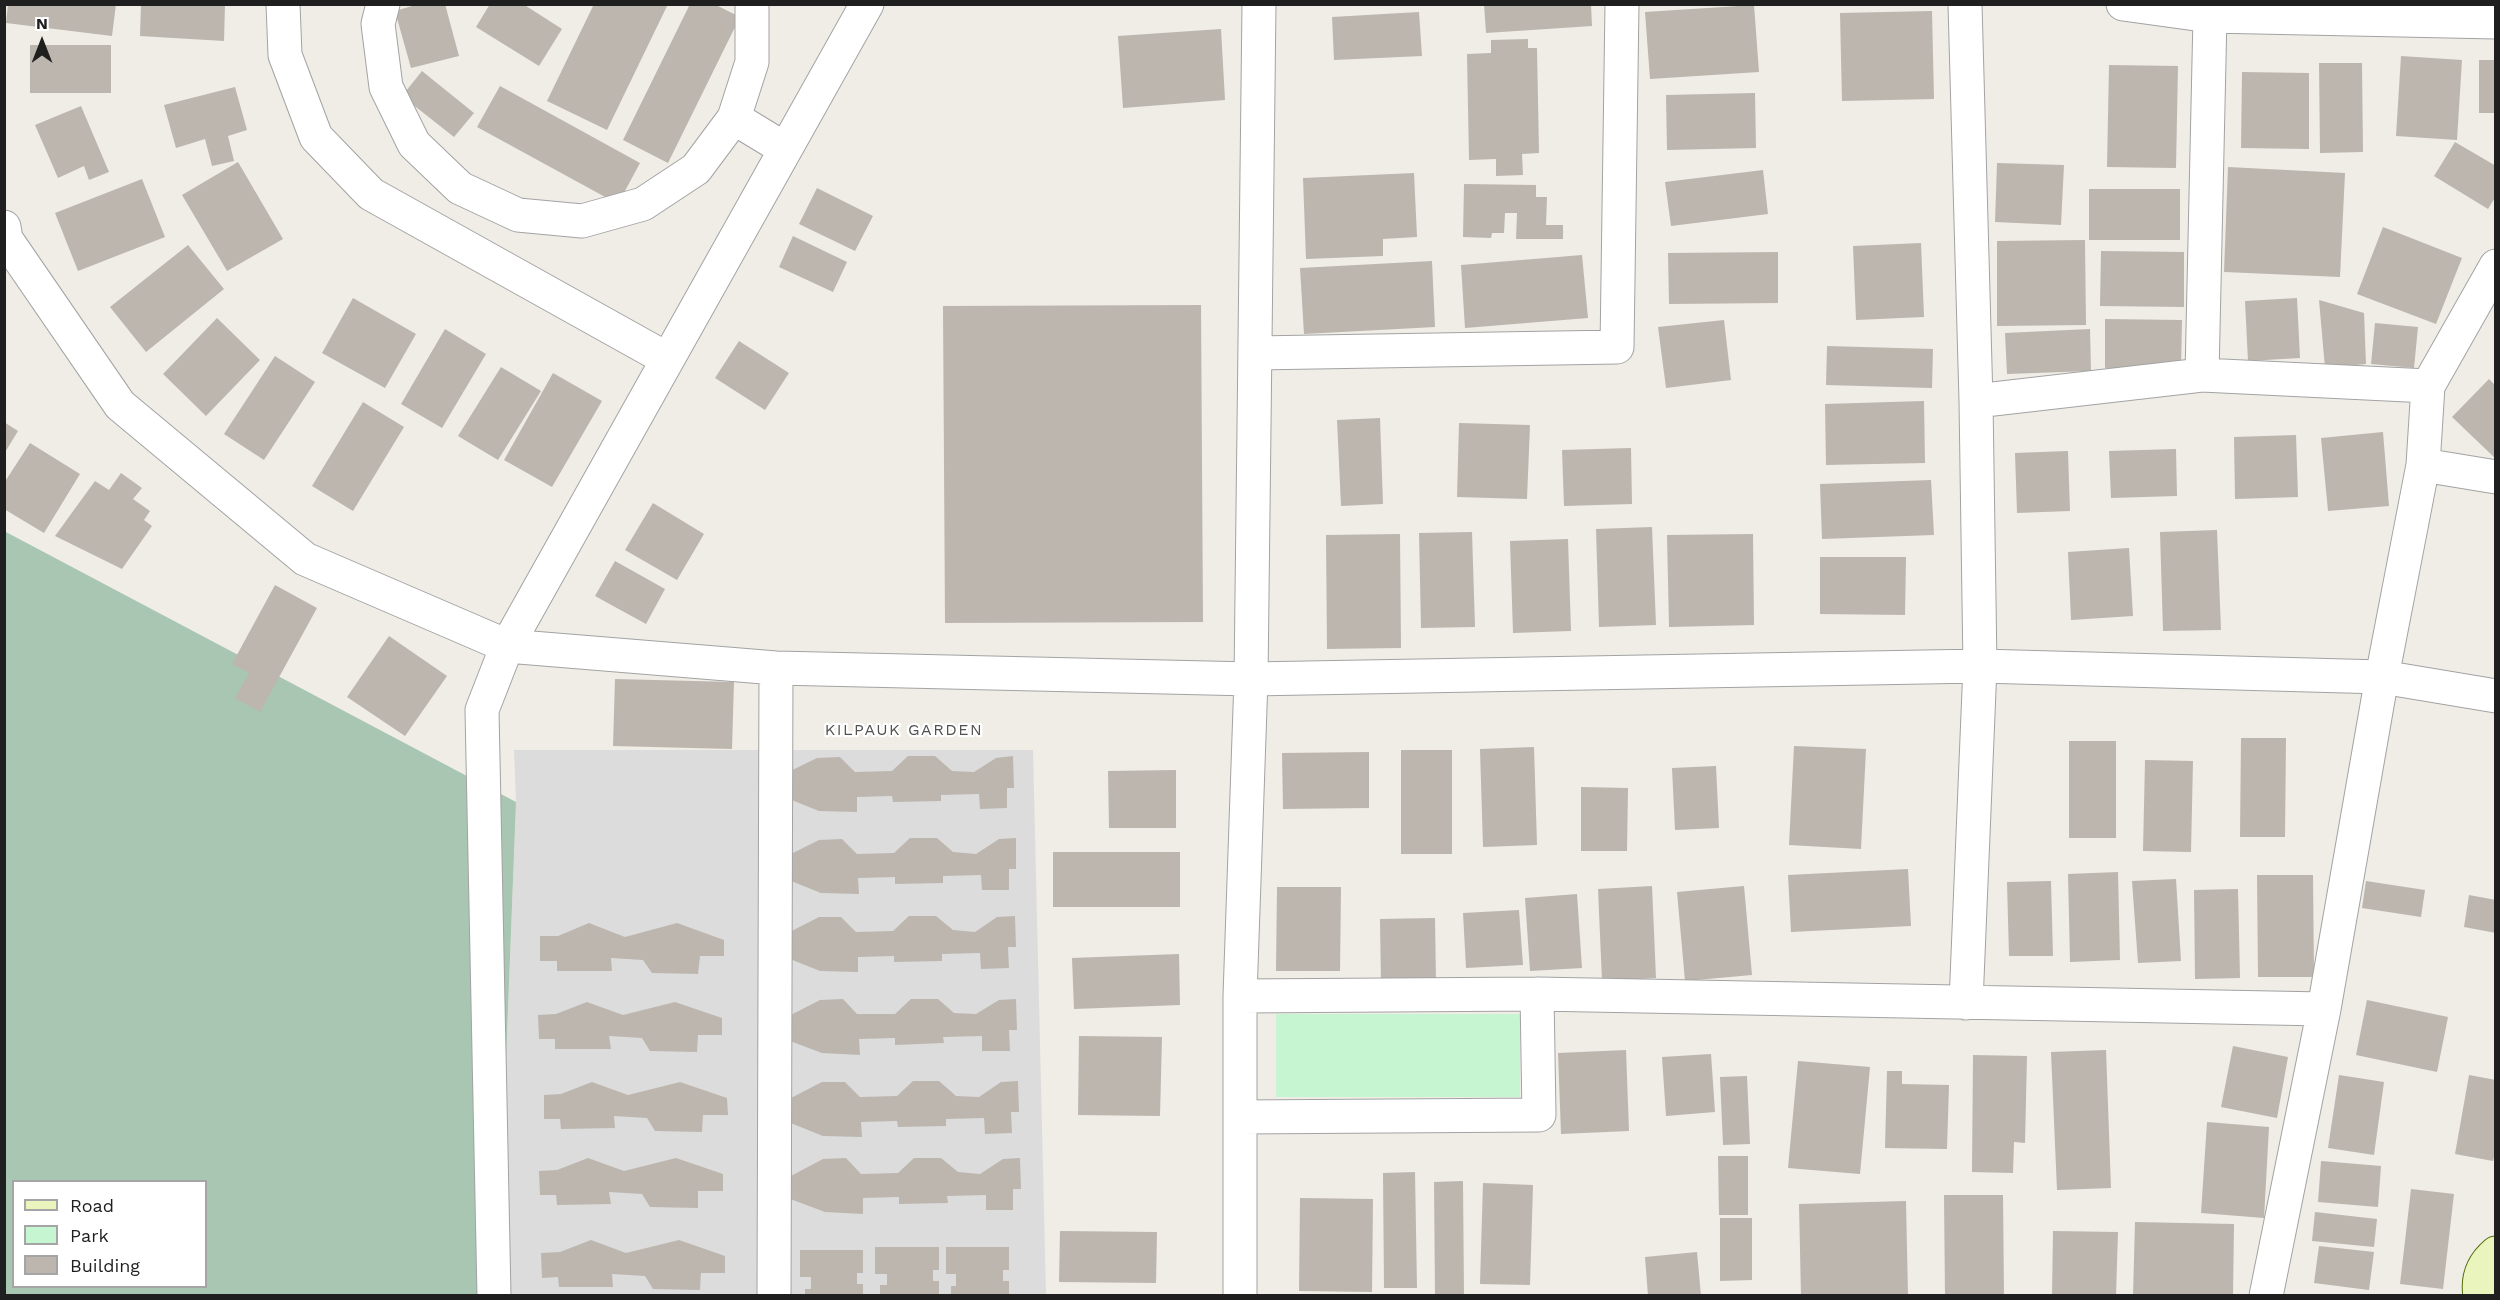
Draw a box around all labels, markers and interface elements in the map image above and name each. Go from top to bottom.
north arrow [12,12,72,72]
text: N [36,14,48,33]
district label: KILPAUK GARDEN [825,720,983,740]
legend [12,1180,207,1288]
text: Road [70,1195,114,1216]
text: Park [70,1225,109,1246]
text: Building [70,1255,140,1276]

